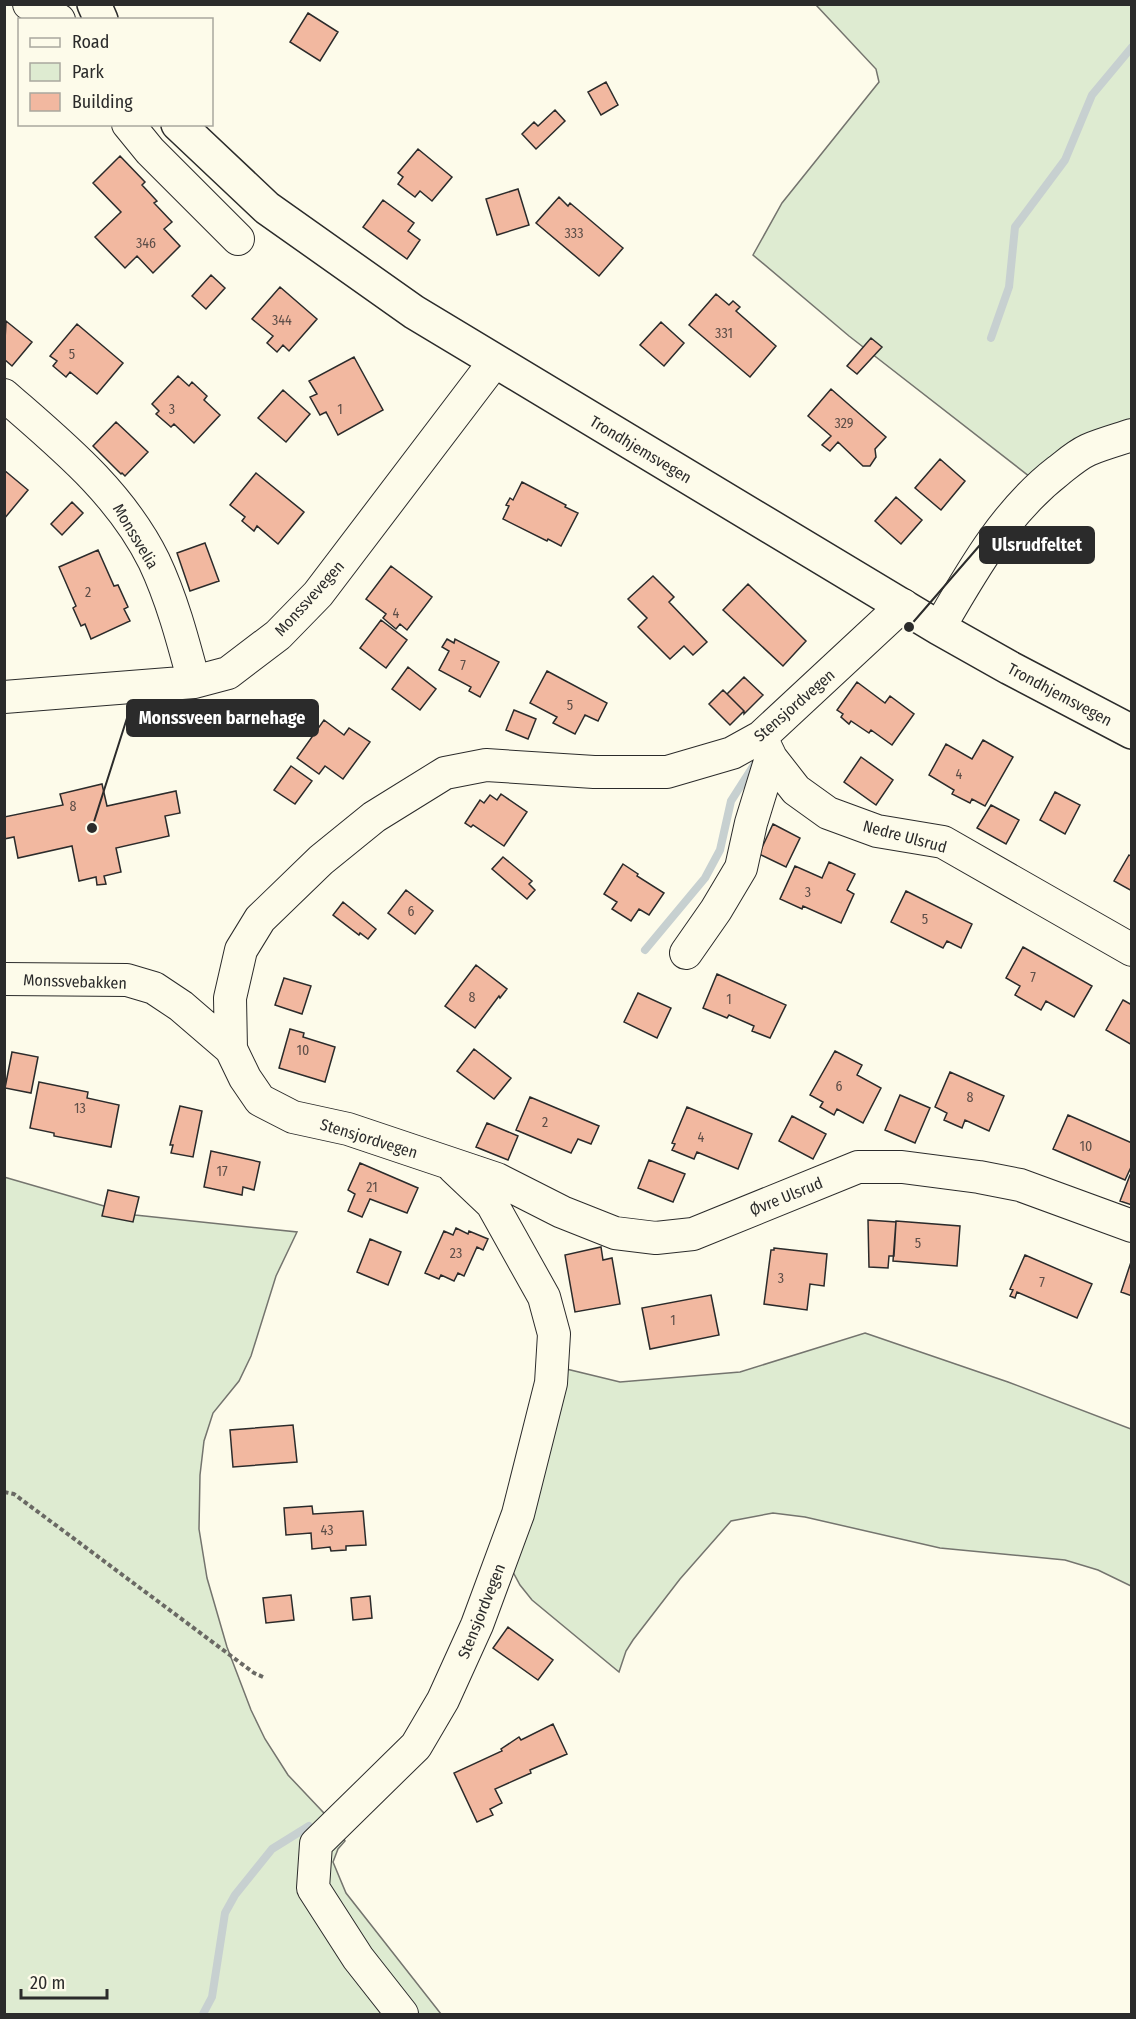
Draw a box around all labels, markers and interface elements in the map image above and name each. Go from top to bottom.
legend [18,18,213,126]
text: Road [72,31,109,53]
text: Park [72,61,105,83]
text: Building [72,91,133,113]
house number: 333 [565,225,583,242]
house number: 346 [136,235,156,252]
house number: 344 [272,312,292,329]
house number: 331 [715,325,733,342]
house number: 5 [69,346,75,363]
house number: 3 [169,401,175,418]
house number: 1 [337,401,343,418]
street label: Trondhjemsvegen [586,412,695,487]
house number: 329 [834,415,854,432]
street label: Monssvelia [109,500,162,572]
callout: Ulsrudfeltet [980,527,1094,563]
text: Ulsrudfeltet [992,534,1083,556]
street label: Monssvevegen [271,557,348,640]
house number: 2 [85,584,91,601]
house number: 4 [393,605,400,622]
house number: 7 [460,657,466,674]
street label: Trondhjemsvegen [1004,659,1115,730]
street label: Stensjordvegen [750,665,839,746]
house number: 5 [567,697,573,714]
callout: Monssveen barnehage [127,700,318,736]
text: Monssveen barnehage [139,707,305,729]
house number: 4 [956,766,963,783]
house number: 8 [70,798,77,815]
street label: Nedre Ulsrud [861,816,949,857]
house number: 3 [805,884,811,901]
house number: 6 [408,903,415,920]
house number: 5 [922,911,928,928]
house number: 7 [1030,969,1036,986]
street label: Monssvebakken [23,970,127,993]
house number: 8 [469,989,476,1006]
house number: 1 [726,991,732,1008]
house number: 10 [297,1042,309,1059]
house number: 6 [836,1078,843,1095]
house number: 8 [967,1089,974,1106]
house number: 13 [74,1100,86,1117]
house number: 2 [542,1114,548,1131]
street label: Stensjordvegen [318,1115,420,1162]
house number: 4 [698,1129,705,1146]
house number: 10 [1080,1138,1092,1155]
house number: 17 [216,1163,228,1180]
street label: Øvre Ulsrud [747,1173,825,1220]
house number: 21 [366,1179,378,1196]
house number: 5 [915,1235,921,1252]
house number: 23 [450,1245,462,1262]
house number: 3 [778,1270,784,1287]
house number: 7 [1039,1274,1045,1291]
house number: 1 [670,1312,676,1329]
house number: 43 [321,1522,333,1539]
street label: Stensjordvegen [454,1561,509,1661]
scale bar [21,1962,106,2000]
text: 20 m [30,1972,65,1994]

